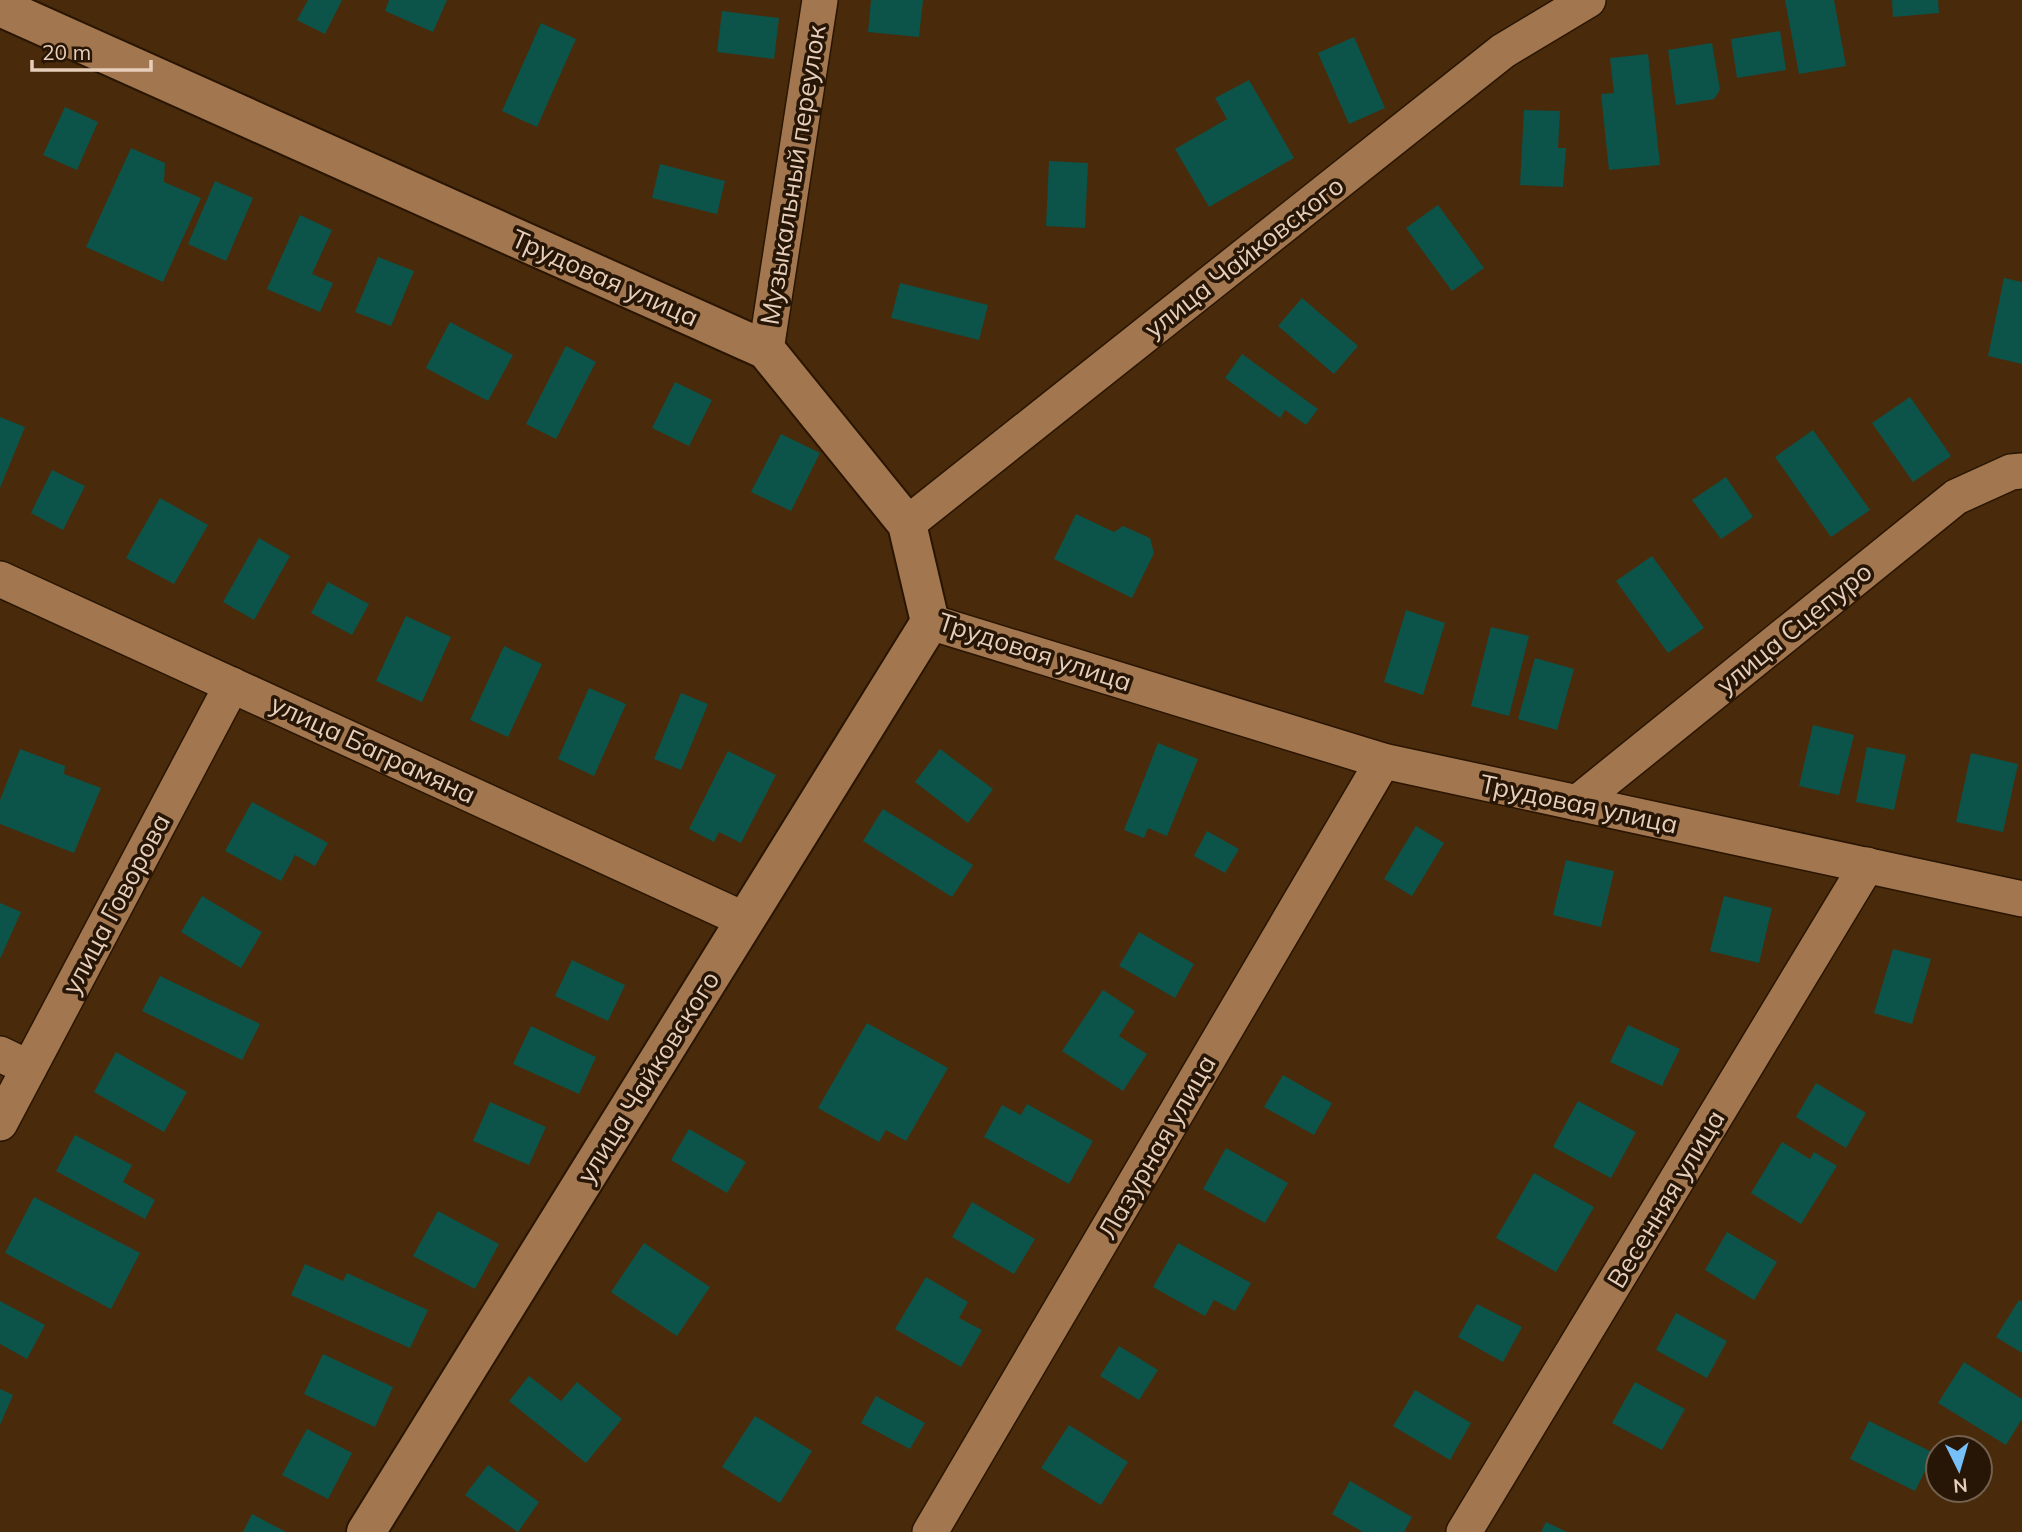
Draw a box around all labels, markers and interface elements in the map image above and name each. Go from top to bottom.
street label: Музыкальный переулок [753,23,833,327]
scale bar [32,28,150,72]
text: 20 m [42,39,91,65]
street label: улица Чайковского [1137,168,1350,345]
street label: Трудовая улица [507,222,704,334]
street label: улица Сцепуро [1709,555,1878,701]
street label: Трудовая улица [934,605,1136,698]
street label: улица Баграмяна [265,687,481,811]
street label: Трудовая улица [1477,766,1681,841]
street label: улица Говорова [54,808,177,1000]
street label: улица Чайковского [569,964,726,1189]
street label: Лазурная улица [1091,1049,1223,1245]
street label: Весенняя улица [1599,1104,1732,1294]
north arrow [1924,1434,1994,1504]
text: N [1952,1473,1969,1499]

